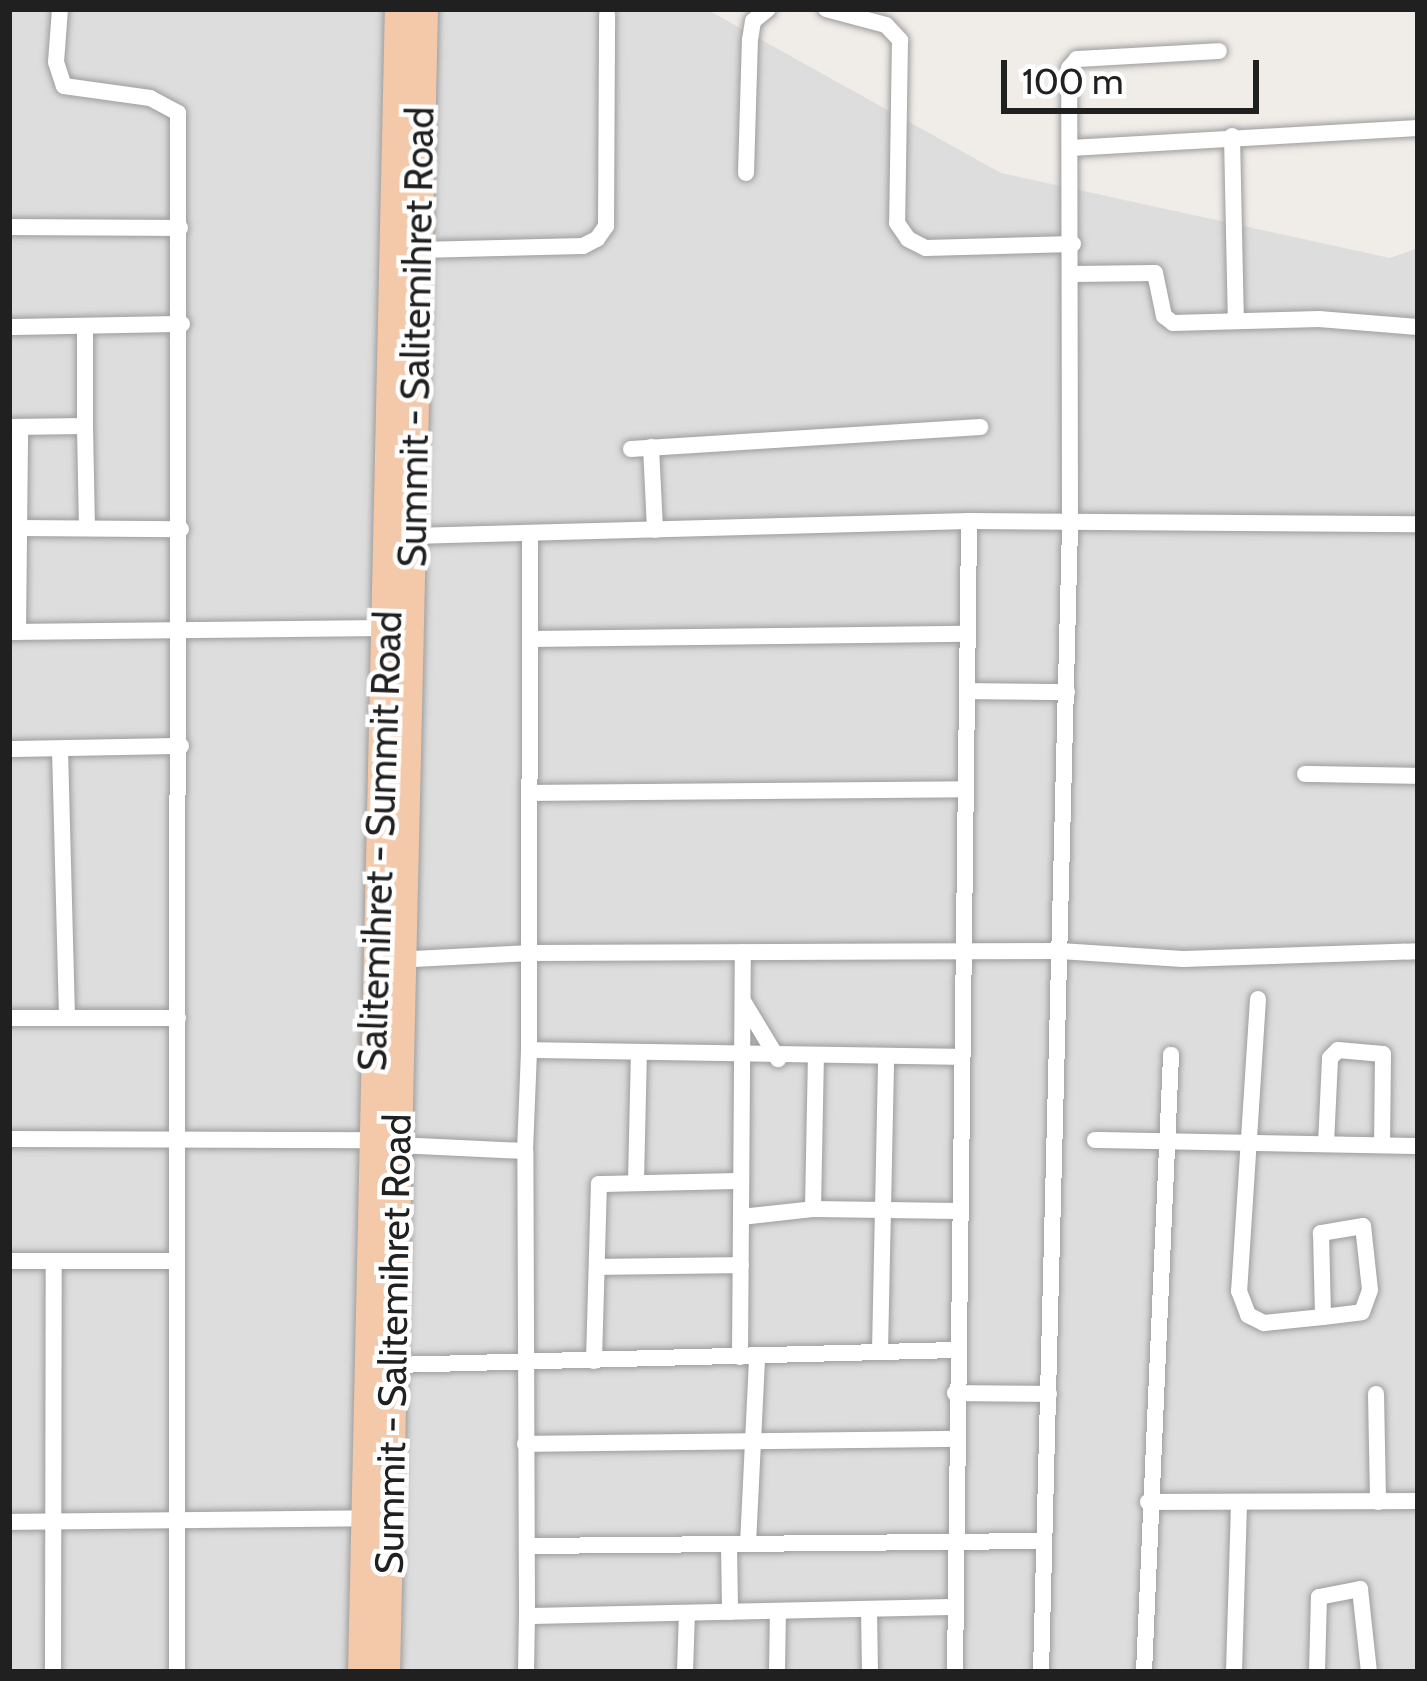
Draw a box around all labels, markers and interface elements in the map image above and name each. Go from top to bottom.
scale bar [1007,36,1265,110]
text: 100 m [1022,59,1124,103]
street label: Summit - Salitemihret Road [389,106,443,568]
street label: Salitemihret - Summit Road [349,610,411,1072]
street label: Summit - Salitemihret Road [366,1113,420,1575]

